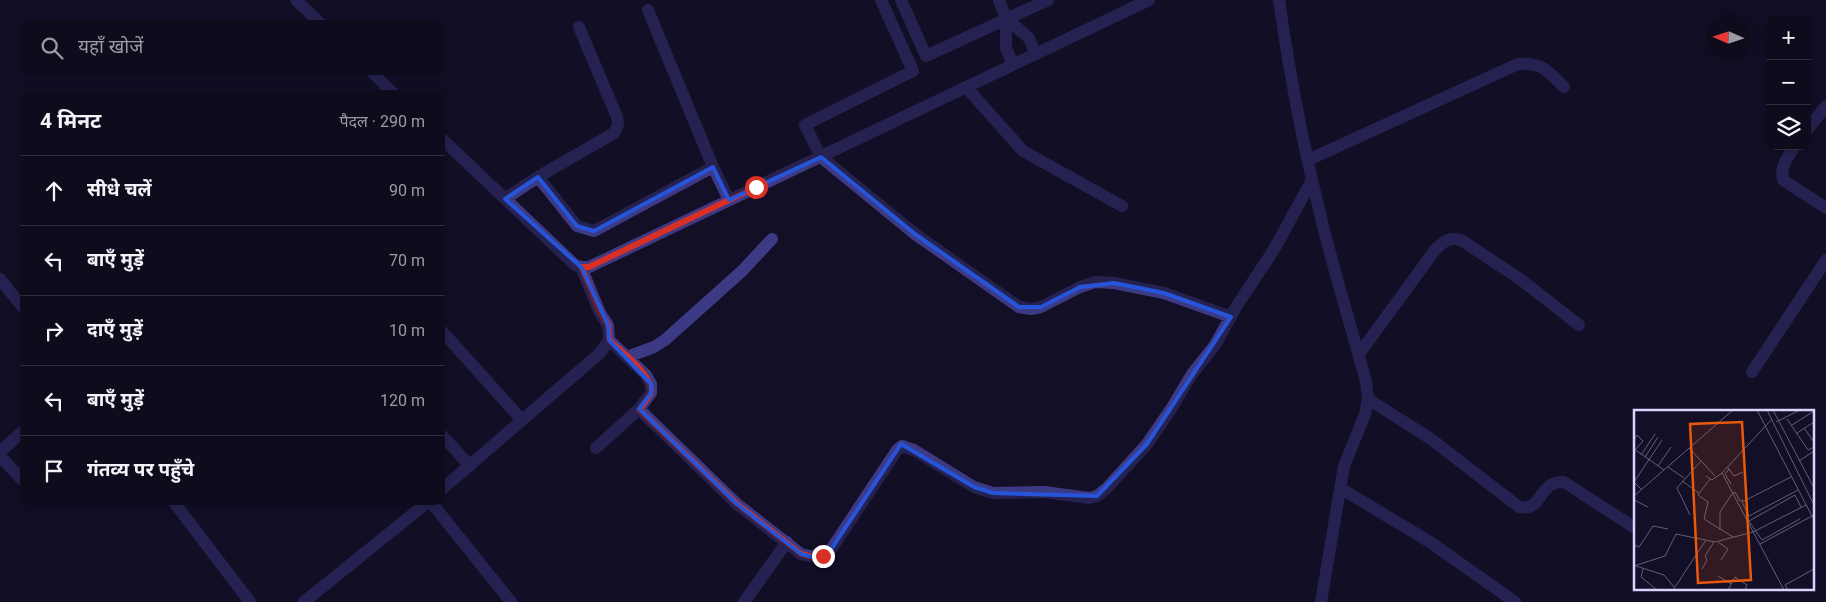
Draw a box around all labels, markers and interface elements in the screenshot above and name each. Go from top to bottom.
north arrow [1706,15,1751,60]
map controls [1766,15,1811,150]
button: + [1766,15,1811,60]
search box [20,20,445,75]
icon: search [38,34,66,62]
text: यहाँ खोजें [78,35,143,58]
button: − [1766,60,1811,105]
button: layers [1766,105,1811,150]
text: 4 मिनट [40,109,101,133]
text: पैदल · 290 m [339,112,425,131]
route start [745,176,768,199]
icon: ahead [40,177,68,205]
text: सीधे चलें [87,178,152,201]
text: 90 m [389,181,425,200]
icon: left [40,247,68,275]
text: बाएँ मुड़ें [87,248,144,271]
text: 70 m [389,251,425,270]
icon: right [40,317,68,345]
text: दाएँ मुड़ें [87,318,143,341]
text: 10 m [389,321,425,340]
icon: left [40,387,68,415]
text: बाएँ मुड़ें [87,388,144,411]
text: 120 m [380,391,425,410]
inset map [1634,410,1814,590]
icon: arrive [40,457,68,485]
text: गंतव्य पर पहुँचे [87,458,194,481]
route end [812,545,835,568]

